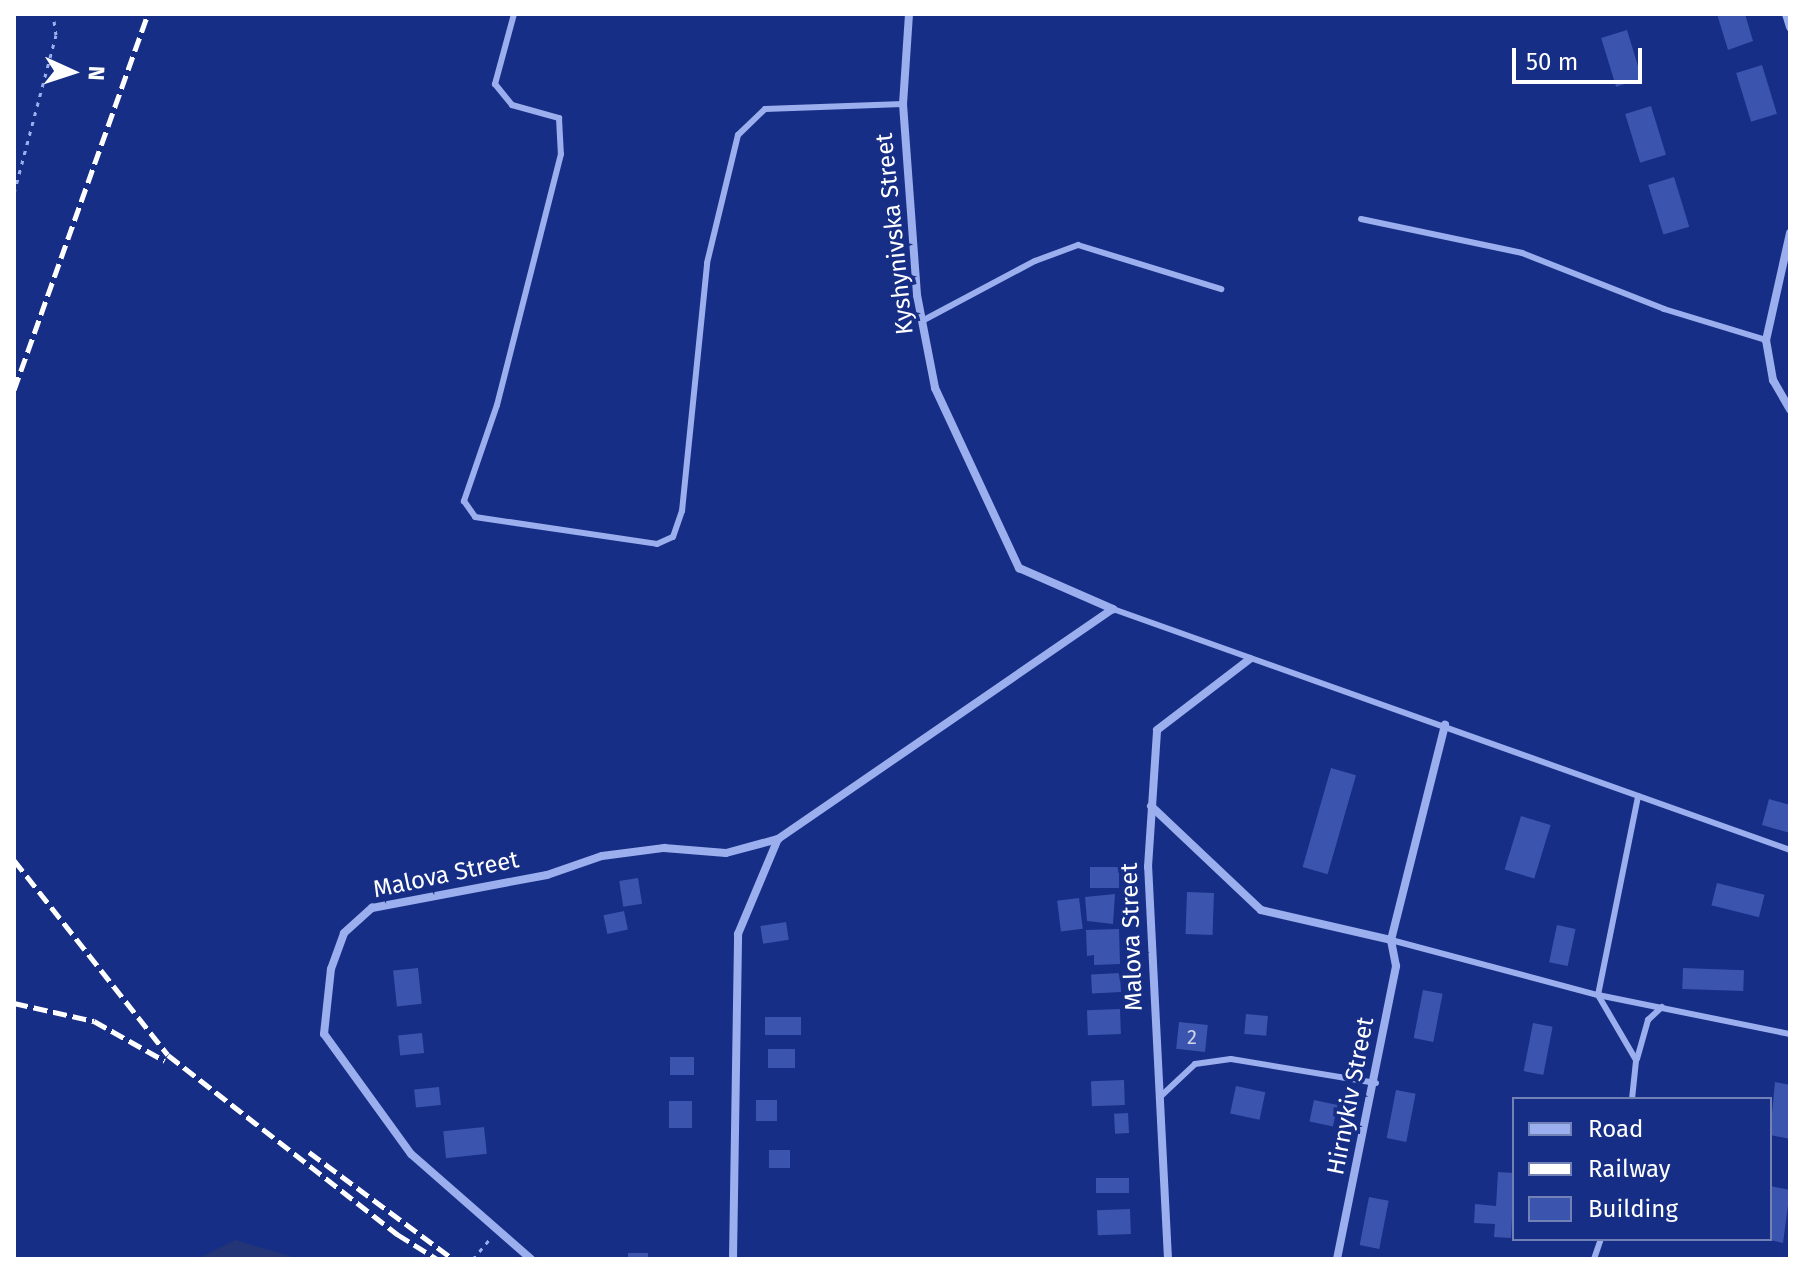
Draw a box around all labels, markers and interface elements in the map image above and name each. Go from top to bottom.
north arrow [32,32,112,112]
scale bar [1516,32,1646,82]
text: 50 m [1526,48,1578,76]
text: N [83,65,110,81]
street label: Kyshynivska Street [870,132,920,336]
street label: Malova Street [370,846,522,904]
street label: Malova Street [1115,862,1149,1012]
street label: Hirnykiv Street [1322,1015,1380,1177]
house number: 2 [1187,1025,1197,1049]
legend [1512,1097,1772,1241]
text: Road [1588,1115,1643,1143]
text: Railway [1588,1155,1671,1183]
text: Building [1588,1195,1678,1223]

